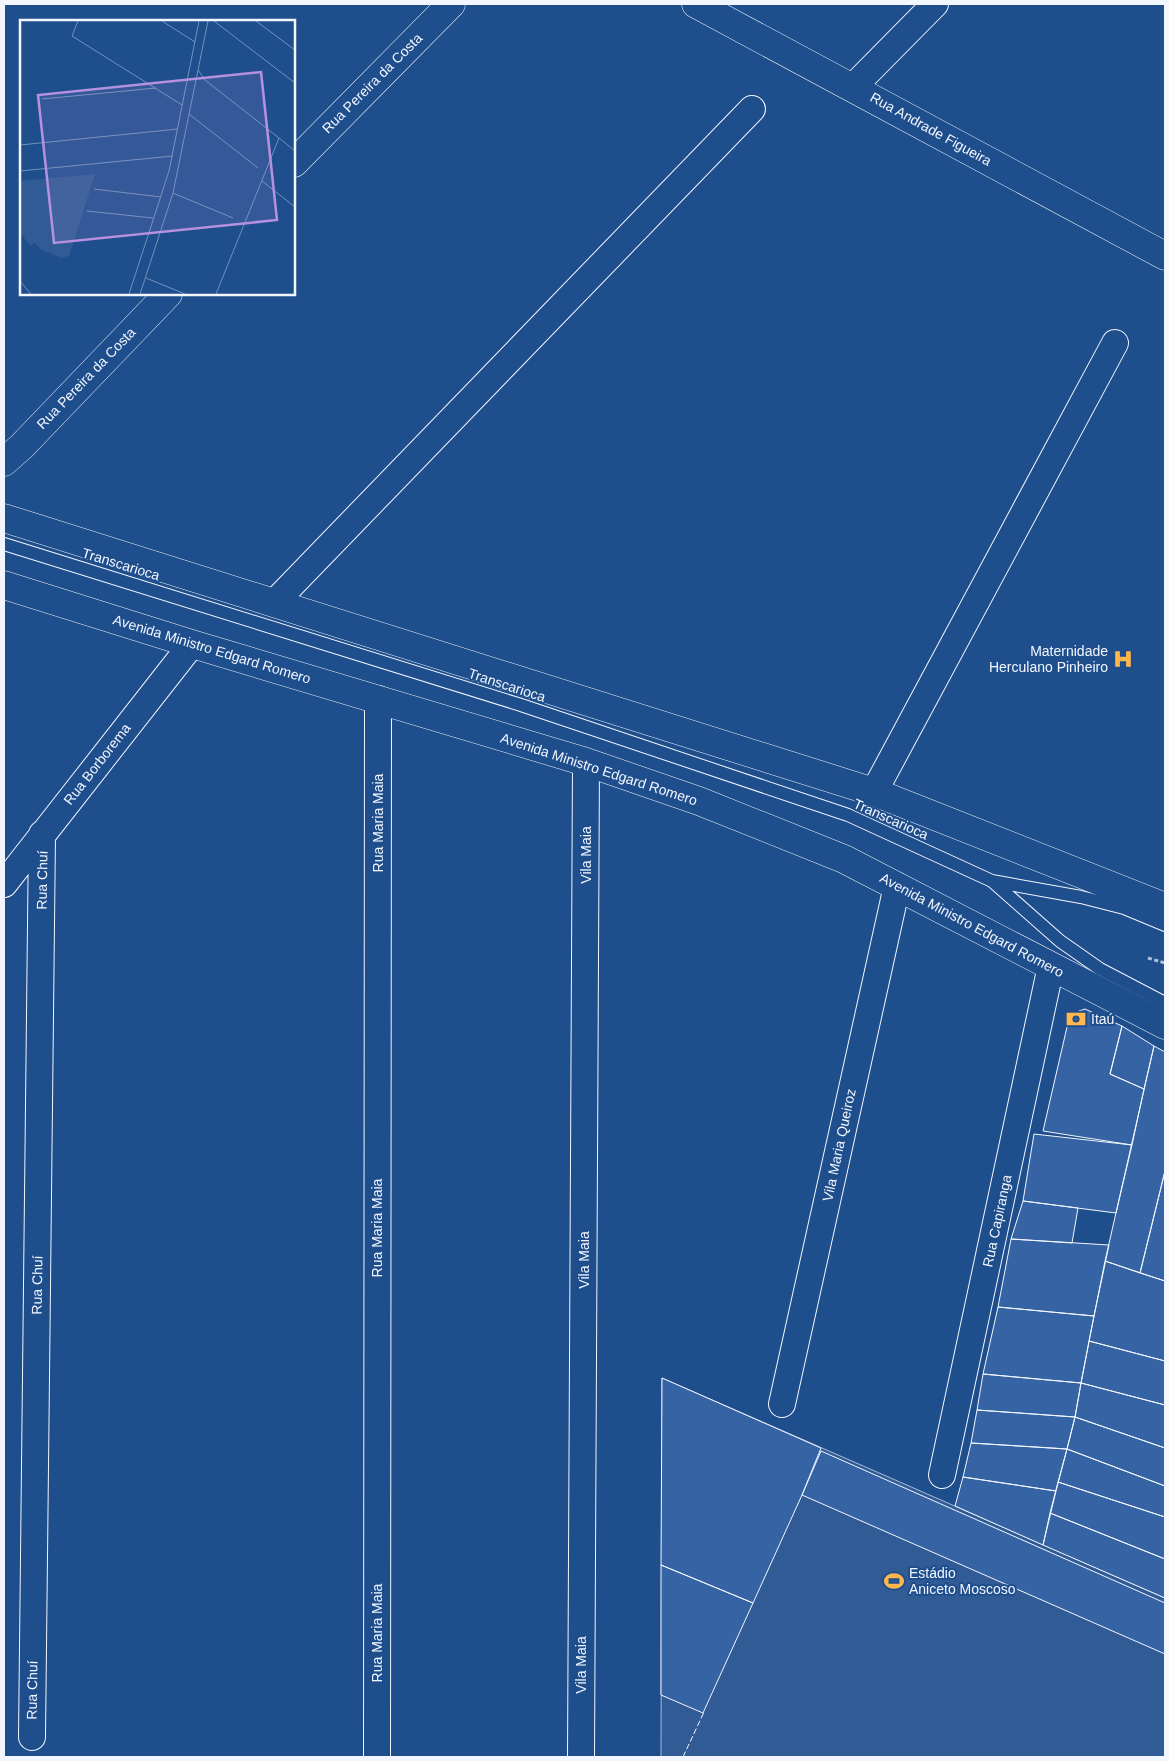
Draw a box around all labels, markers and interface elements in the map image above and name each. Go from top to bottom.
inset map [20,20,295,295]
street label: Rua Pereira da Costa [319,30,425,136]
street label: Rua Andrade Figueira [868,89,995,169]
street label: Rua Pereira da Costa [33,324,139,432]
street label: Transcarioca [80,545,162,583]
street label: Avenida Ministro Edgard Romero [111,611,313,687]
place label: Maternidade Herculano Pinheiro [989,643,1108,675]
hospital icon: Maternidade Herculano Pinheiro [1112,648,1134,670]
street label: Transcarioca [466,665,548,705]
street label: Rua Borborema [60,720,134,808]
street label: Avenida Ministro Edgard Romero [499,730,700,808]
street label: Rua Maria Maia [370,773,386,872]
street label: Transcarioca [851,795,931,843]
street label: Vila Maia [578,826,594,884]
street label: Rua Chuí [33,850,51,910]
street label: Avenida Ministro Edgard Romero [877,870,1067,981]
bank icon: Itaú [1065,1008,1087,1030]
place label: Itaú [1091,1011,1114,1027]
street label: Vila Maria Queiroz [819,1087,859,1203]
street label: Rua Capiranga [979,1173,1015,1269]
street label: Rua Maria Maia [369,1178,385,1277]
street label: Vila Maia [576,1231,592,1289]
street label: Rua Chuí [28,1255,46,1315]
place label: Estádio Aniceto Moscoso [909,1565,1016,1597]
sports icon: Estádio Aniceto Moscoso [883,1570,905,1592]
street label: Rua Maria Maia [369,1583,385,1682]
street label: Vila Maia [573,1636,589,1694]
street label: Rua Chuí [23,1660,41,1720]

